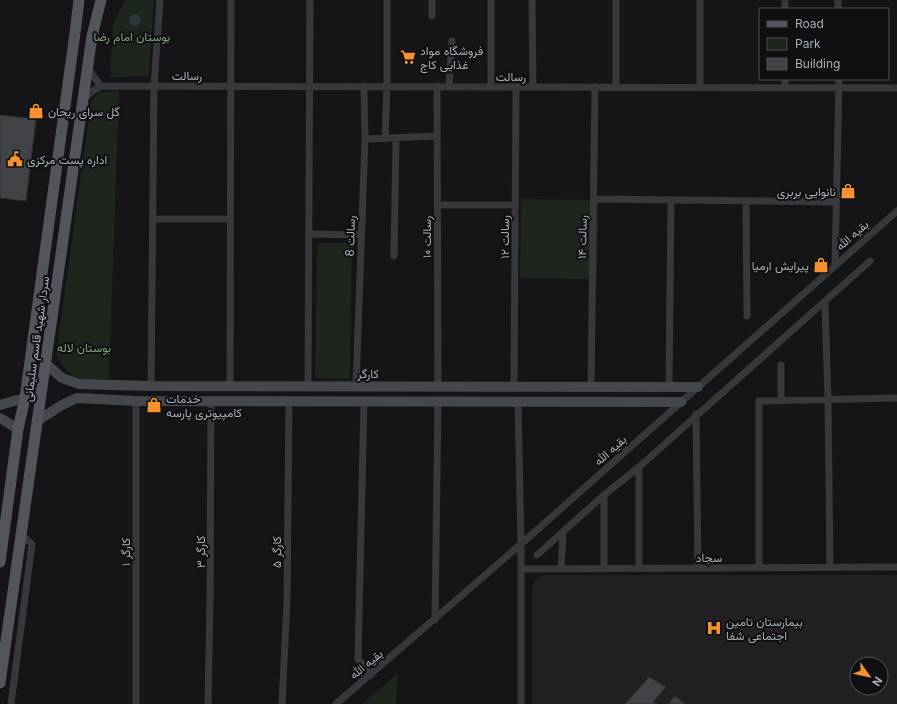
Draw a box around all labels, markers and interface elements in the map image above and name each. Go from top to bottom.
legend [759,8,889,80]
text: Road [795,16,824,31]
park label: بوستان امام رضا [94,29,170,45]
text: Park [795,36,821,51]
place label: فروشگاه مواد غذایی کاج [420,43,483,74]
supermarket icon: فروشگاه مواد غذایی کاج [399,48,417,66]
text: Building [795,56,840,71]
street label: رسالت [172,68,202,84]
street label: رسالت [496,69,526,85]
shop icon: گل سرای ریحان [27,102,45,120]
place label: گل سرای ریحان [48,104,120,120]
public building icon: اداره پست مرکزی [6,150,24,168]
place label: اداره پست مرکزی [27,152,107,168]
shop icon: نانوایی بربری [839,182,857,200]
place label: نانوایی بربری [777,184,836,200]
street label: رسالت 8 [342,215,359,257]
street label: رسالت ۱۲ [497,215,513,259]
street label: رسالت ۱۴ [574,215,591,259]
street label: رسالت ۱۰ [419,216,435,258]
street label: بقیه الله [833,217,871,253]
shop icon: پیرایش ارمیا [812,256,830,274]
place label: پیرایش ارمیا [752,258,809,274]
street label: سردار شهید قاسم سلیمانی [20,275,53,403]
park label: بوستان لاله [57,340,111,356]
street label: کارگر [356,366,379,382]
place label: خدمات کامپیوتری پارسه [166,391,242,421]
shop icon: خدمات کامپیوتری پارسه [145,396,163,414]
street label: بقیه الله [591,432,629,468]
street label: کارگر ۳ [193,536,209,568]
street label: کارگر ۵ [269,536,285,568]
street label: کارگر ۱ [118,538,134,566]
street label: سجاد [696,550,722,565]
place label: بیمارستان تامین اجتماعی شفا [726,614,803,644]
hospital icon: بیمارستان تامین اجتماعی شفا [705,619,723,637]
street label: بقیه الله [346,646,386,682]
north arrow [849,656,889,696]
text: N [869,674,886,689]

